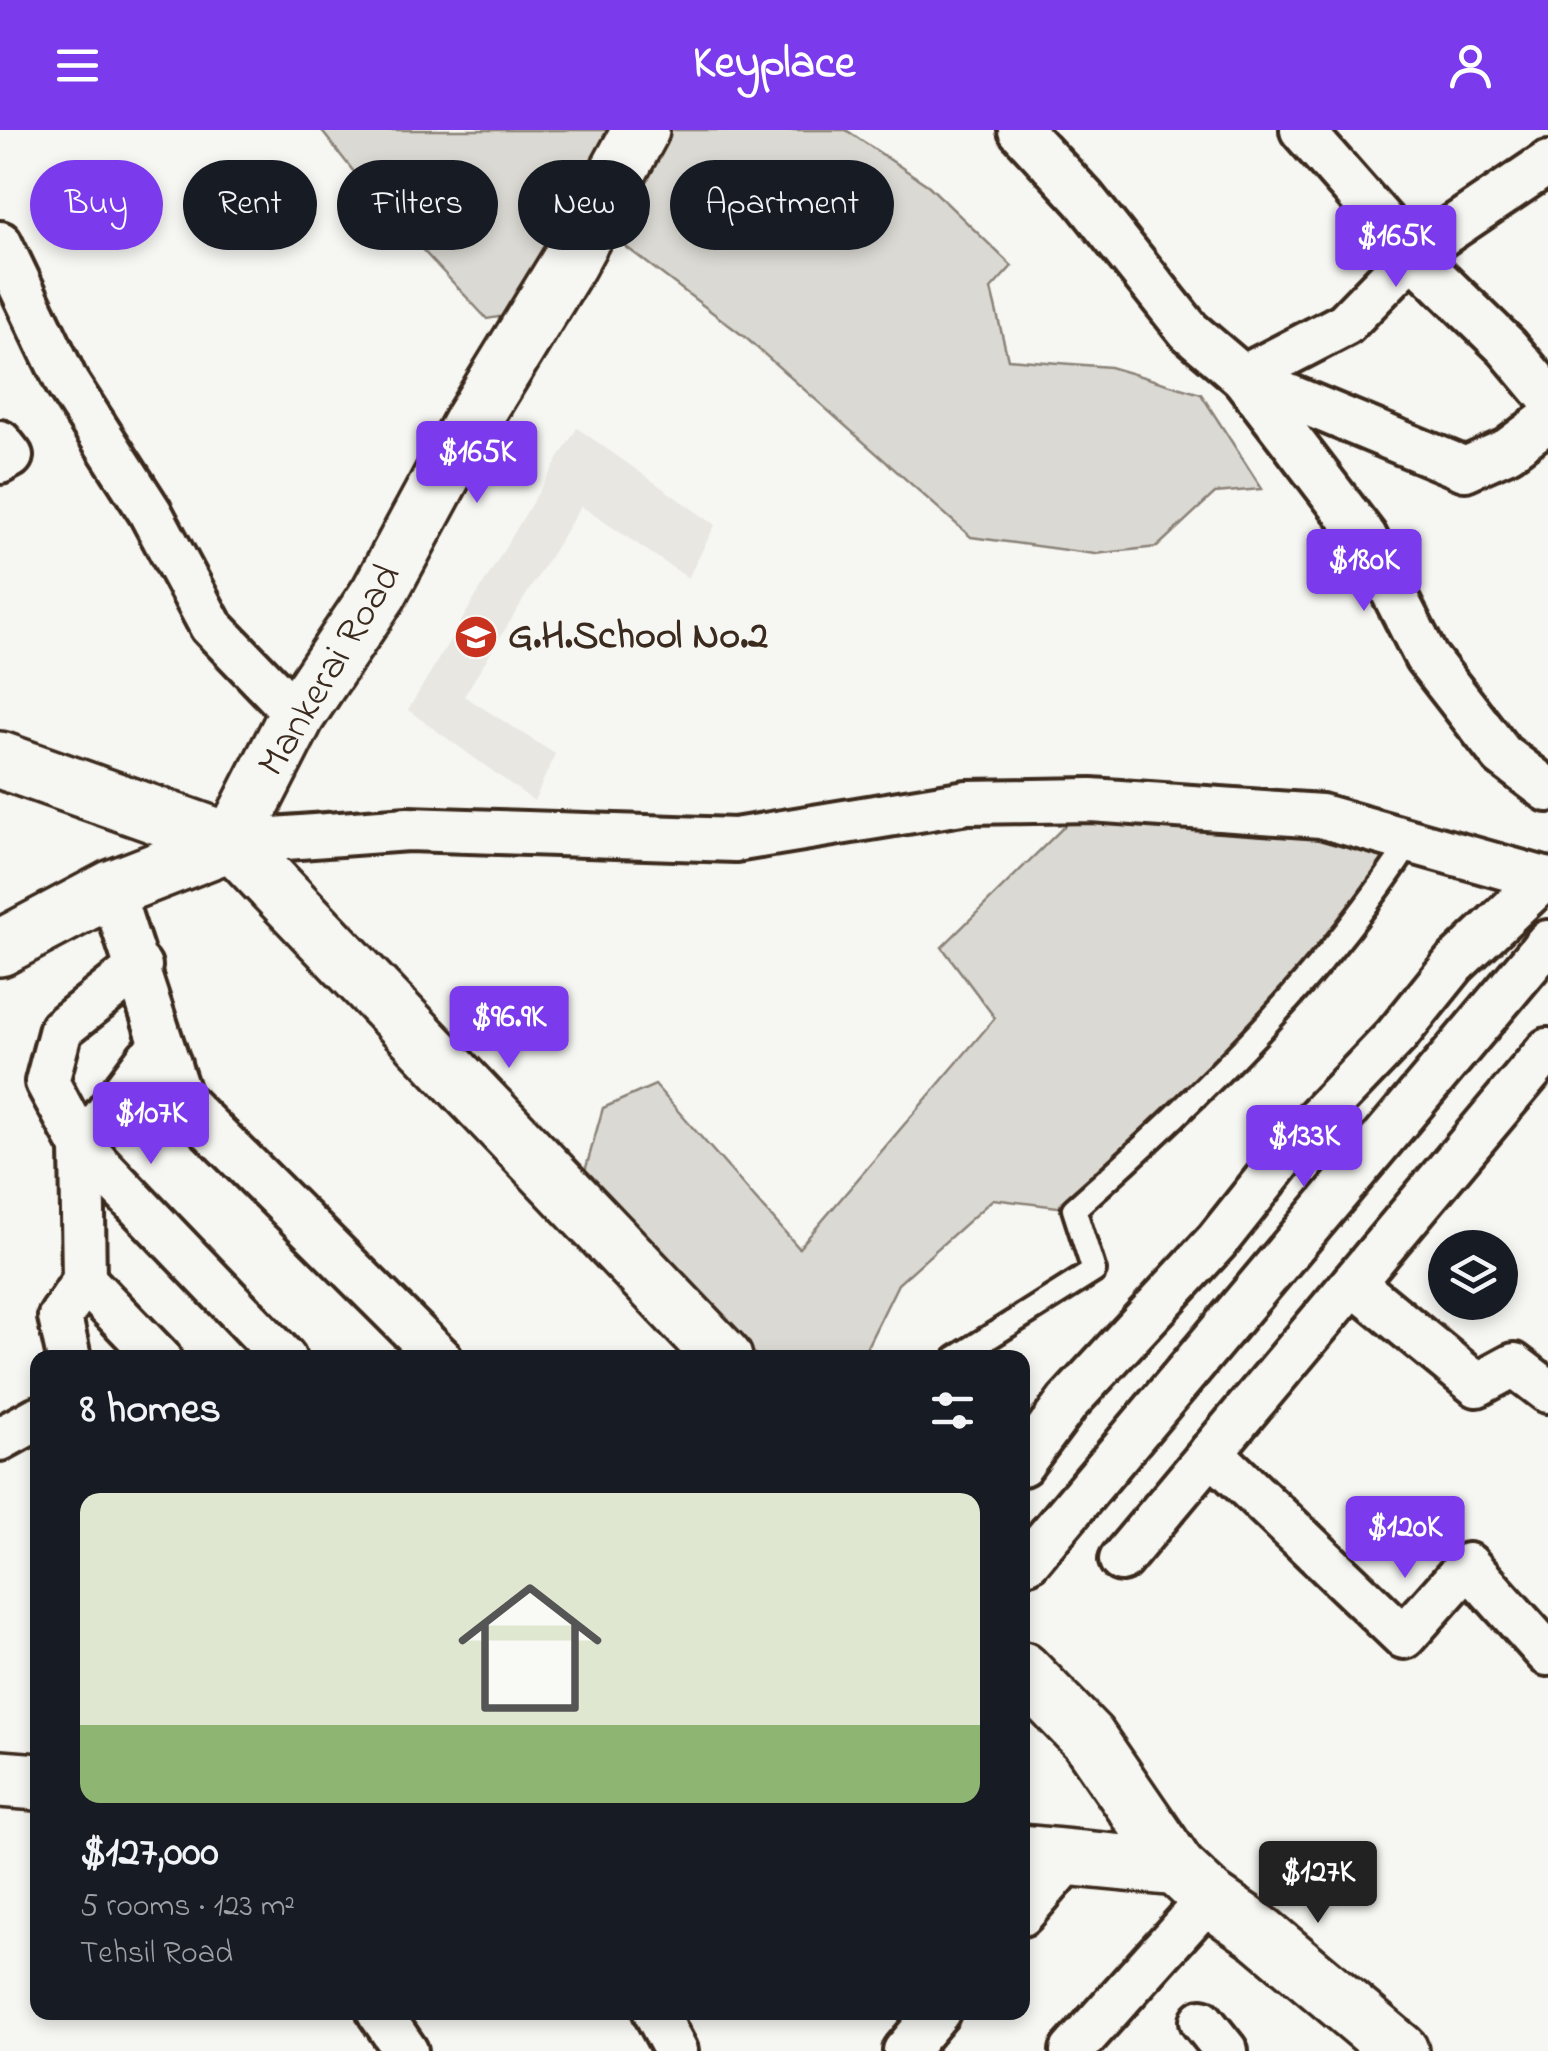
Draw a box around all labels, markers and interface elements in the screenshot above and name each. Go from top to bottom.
text: Keyplace [693,32,855,98]
icon: menu [50,38,105,93]
icon: person [1443,38,1498,93]
chip: Buy [30,160,163,250]
chip: Rent [183,160,317,250]
chip: Filters [337,160,498,250]
chip: New [518,160,650,250]
chip: Apartment [670,160,894,250]
pin: $165K [1326,205,1466,290]
text: $165K [1357,214,1435,261]
pin: $165K [407,421,547,506]
text: $165K [438,430,516,477]
pin: $180K [1294,529,1434,614]
text: $180K [1329,538,1399,585]
street label: Mankerai Road [244,553,418,789]
place label: G.H.School No.2 [508,608,768,667]
school or university icon: G.H.School No.2 [453,614,499,660]
pin: $96.9K [428,986,590,1071]
text: $96.9K [472,995,546,1042]
pin: $107K [81,1082,221,1167]
text: $107K [115,1091,187,1138]
pin: $133K [1234,1105,1374,1190]
text: $133K [1268,1114,1340,1161]
map controls [1428,1230,1518,1320]
button: layers [1428,1230,1518,1320]
text: 8 homes [80,1380,221,1441]
icon: filters [925,1383,980,1438]
pin: $120K [1335,1496,1475,1581]
text: $120K [1368,1505,1442,1552]
icon: home [440,1558,620,1738]
text: $127,000 [80,1823,219,1884]
pin: $127K [1248,1841,1388,1926]
text: $127K [1281,1850,1355,1897]
text: 5 rooms · 123 m² [80,1884,295,1931]
text: Tehsil Road [80,1931,233,1978]

